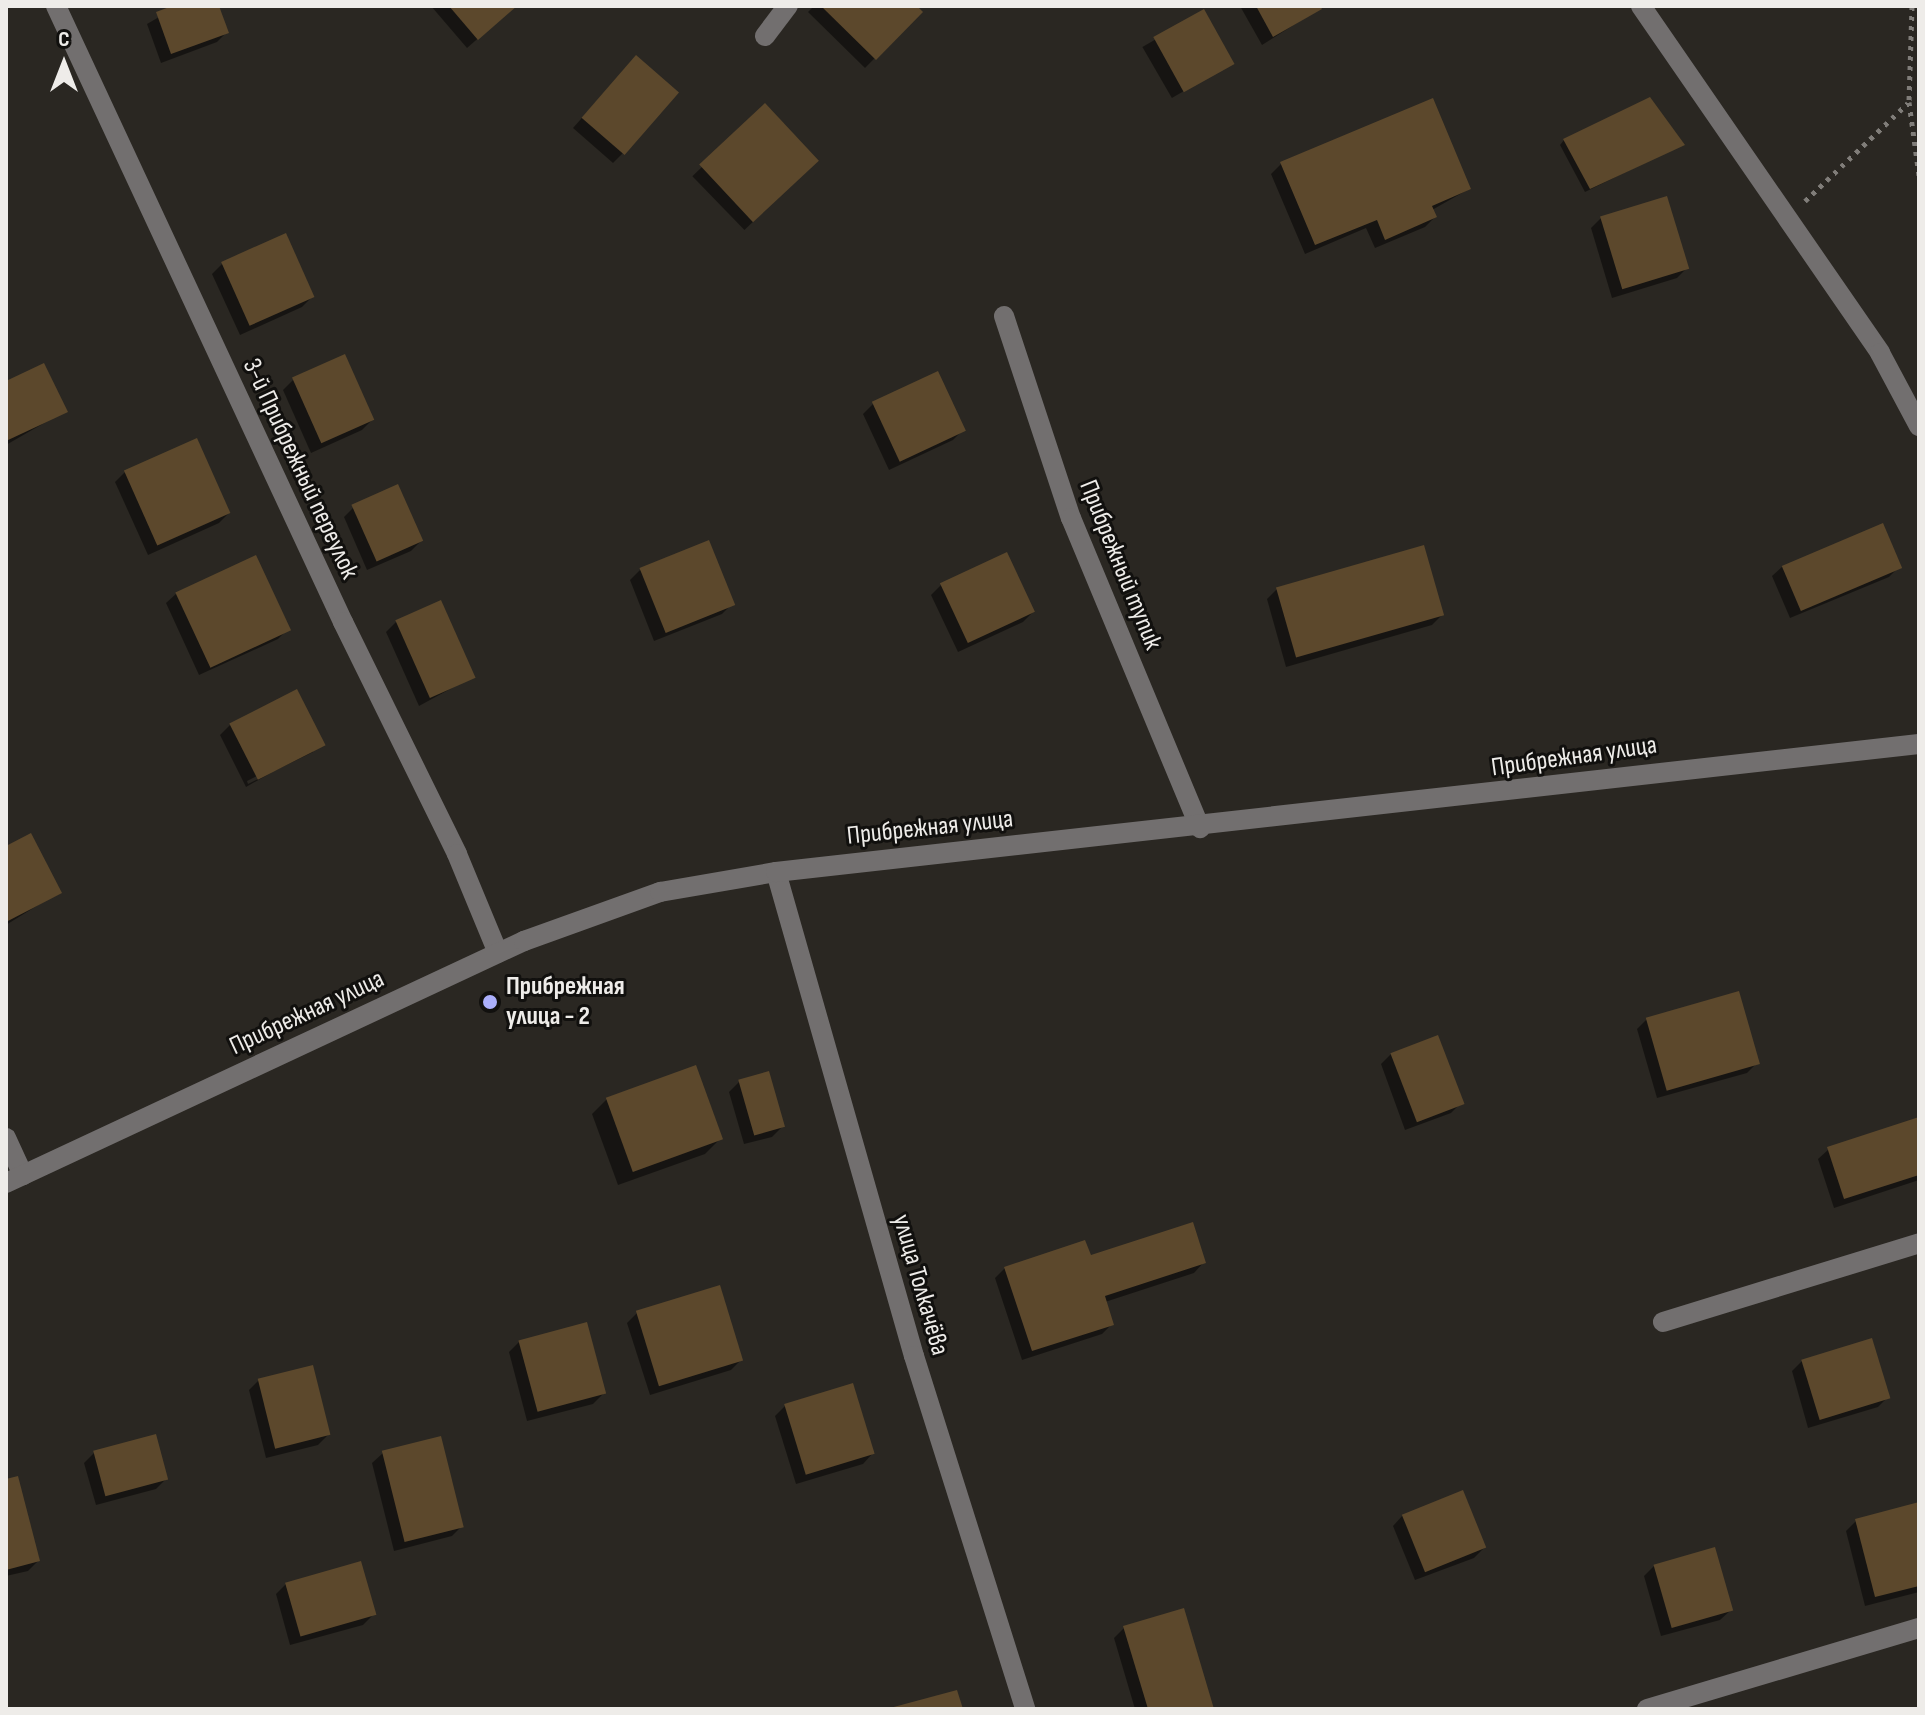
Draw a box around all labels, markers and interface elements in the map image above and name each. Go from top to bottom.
north arrow [24,24,104,104]
text: С [58,26,70,53]
street label: 3-й Прибрежный переулок [235,354,365,584]
street label: Прибрежный тупик [1072,476,1168,654]
street label: Прибрежная улица [1489,730,1659,784]
street label: Прибрежная улица [845,804,1015,852]
street label: Прибрежная улица [225,964,389,1062]
place label: Прибрежная улица - 2 [506,971,625,1032]
marker: Прибрежная улица - 2 [481,993,499,1011]
street label: улица Толкачёва [885,1211,955,1359]

